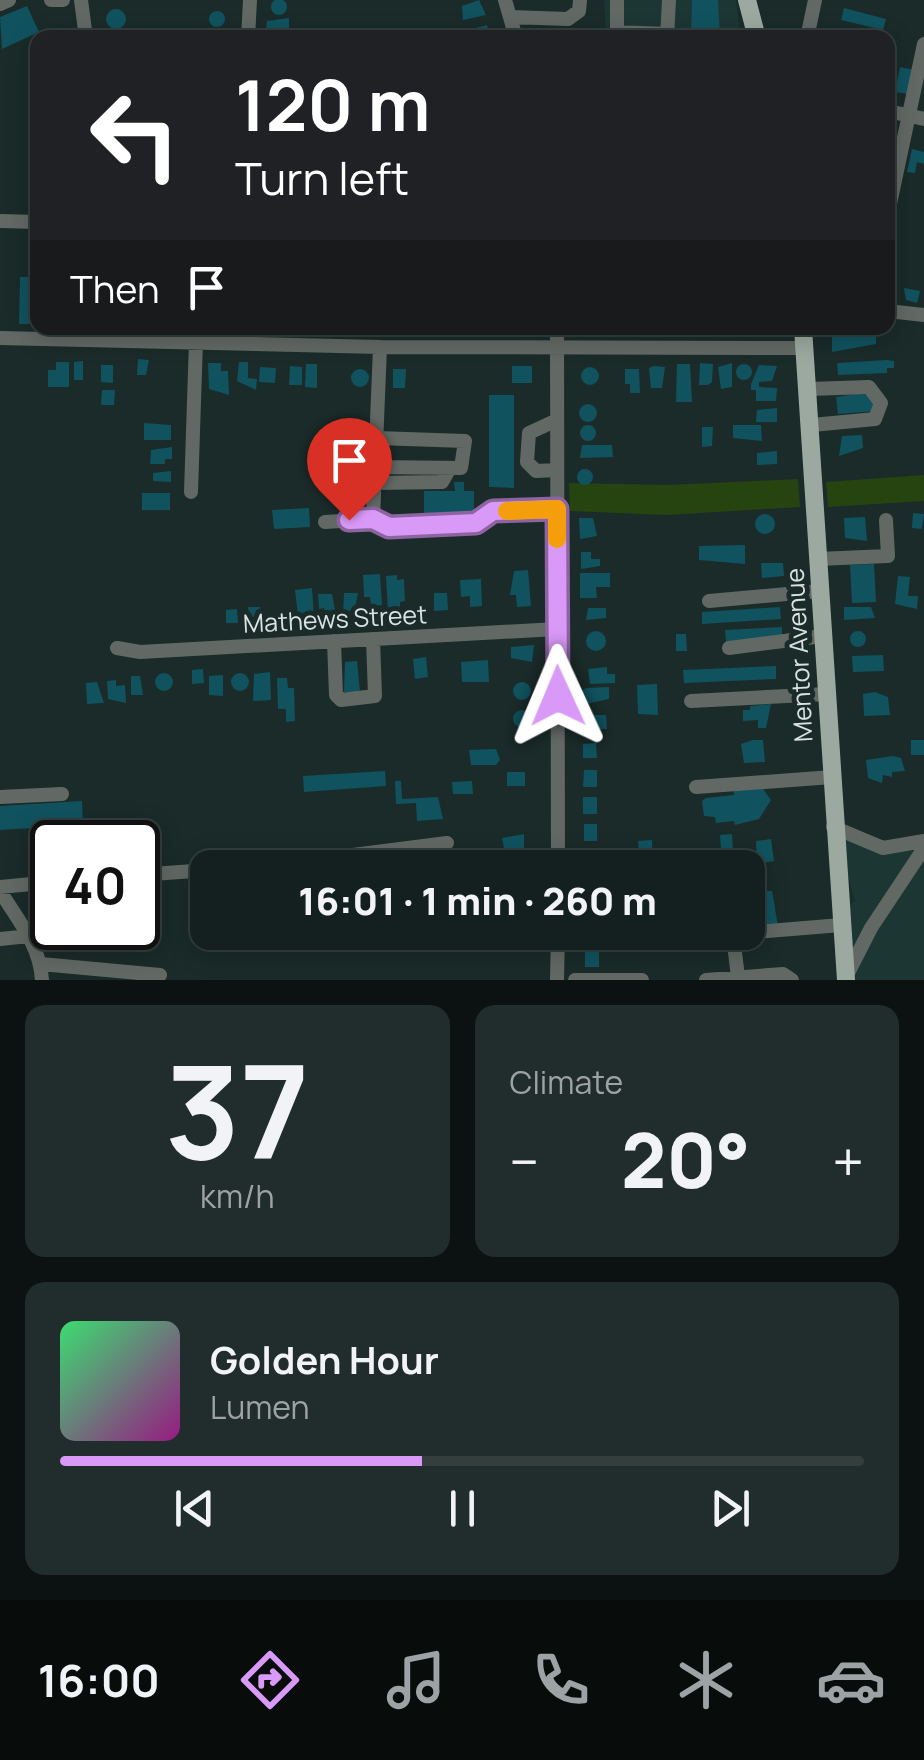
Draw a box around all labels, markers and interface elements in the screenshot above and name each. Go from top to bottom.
text: 120 m [235,56,430,152]
icon: left [70,70,200,200]
text: Turn left [235,147,409,209]
icon: arrive [179,260,234,315]
text: Then [70,262,159,314]
pin [307,418,392,521]
icon: arrive [322,433,377,488]
street label: Mentor Avenue [776,567,821,743]
street label: Mathews Street [242,596,428,641]
position arrow [506,644,610,748]
speed limit sign: 40 [30,820,160,950]
text: 16:01 · 1 min · 260 m [298,874,657,926]
text: 37 [165,1020,310,1198]
text: Climate [510,1060,623,1104]
text: 20° [621,1108,751,1211]
text: − [510,1123,539,1199]
text: + [832,1123,864,1199]
text: km/h [200,1174,274,1218]
text: Golden Hour [210,1333,439,1385]
text: Lumen [210,1385,310,1429]
icon: previous [167,1481,222,1536]
icon: pause [435,1481,490,1536]
icon: next [703,1481,758,1536]
icon: directions [235,1645,305,1715]
icon: music [381,1645,451,1715]
icon: phone [526,1645,596,1715]
icon: climate [671,1645,741,1715]
icon: car [816,1645,886,1715]
text: 16:00 [38,1649,160,1711]

